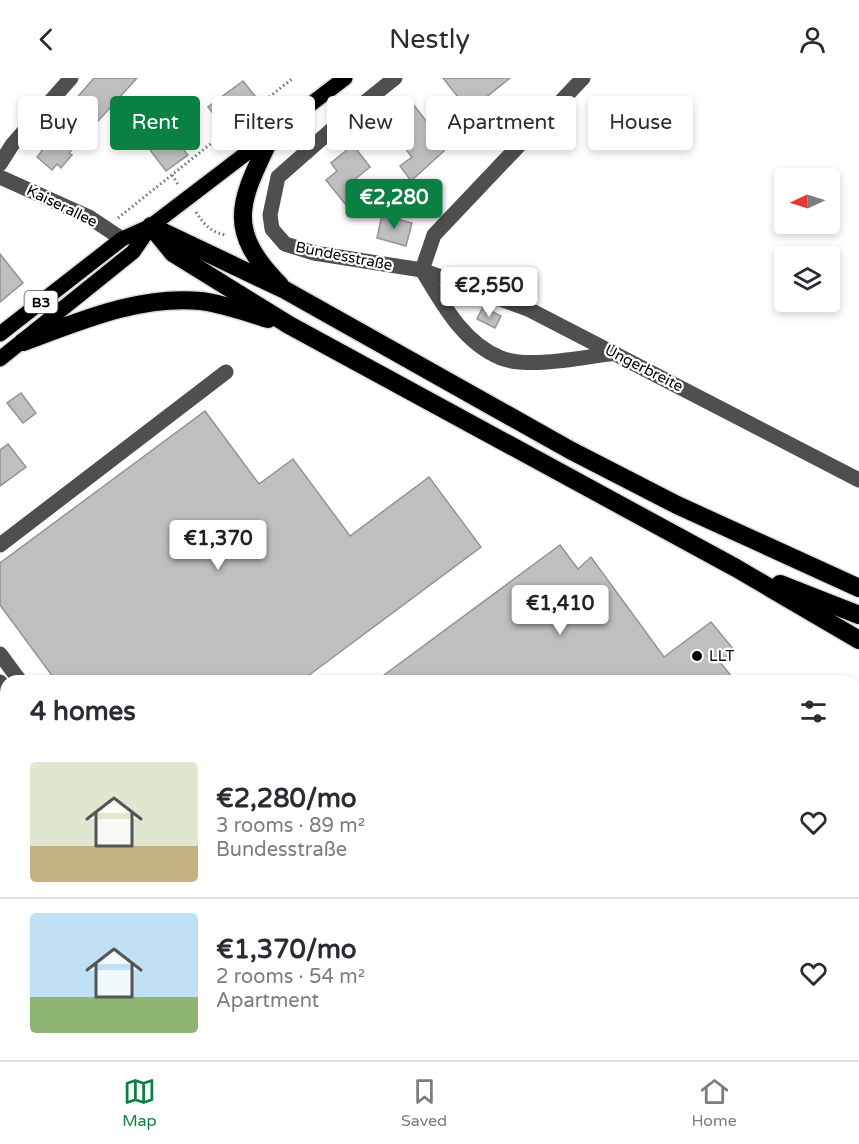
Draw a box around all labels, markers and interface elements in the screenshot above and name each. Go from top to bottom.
icon: back [30,23,63,56]
text: Nestly [389,23,470,56]
icon: person [796,23,829,56]
chip: Buy [18,96,98,150]
chip: Rent [110,96,200,150]
chip: Filters [212,96,315,150]
chip: New [327,96,414,150]
chip: Apartment [426,96,576,150]
chip: House [588,96,693,150]
north arrow [774,168,840,234]
map controls [774,168,840,312]
pin: €2,280 [345,179,443,230]
street label: Kaiserallee [24,181,100,231]
text: €2,280 [359,186,429,210]
street label: Bundesstraße [294,238,394,274]
button: layers [774,246,840,312]
pin: €2,550 [440,267,538,318]
text: €2,550 [454,274,524,298]
road number: B3 [24,291,57,313]
street label: Ungerbreite [602,341,686,395]
pin: €1,370 [169,520,267,571]
text: €1,370 [183,527,253,551]
pin: €1,410 [511,585,609,636]
text: €1,410 [526,592,594,616]
place label: LLT [709,647,734,665]
marker: LLT [690,649,704,663]
icon: filters [797,695,830,728]
text: 4 homes [30,696,136,727]
text: €2,280/mo [216,783,357,814]
icon: home [78,786,150,858]
icon: heart [797,806,830,839]
text: 3 rooms · 89 m² [216,814,365,838]
text: Bundesstraße [216,838,347,862]
text: €1,370/mo [216,934,357,965]
icon: home [78,937,150,1009]
icon: heart [797,957,830,990]
text: 2 rooms · 54 m² [216,965,365,989]
text: Apartment [216,989,319,1013]
tab: Map [122,1075,157,1131]
tab: Saved [401,1075,447,1131]
tab: Home [692,1075,737,1131]

